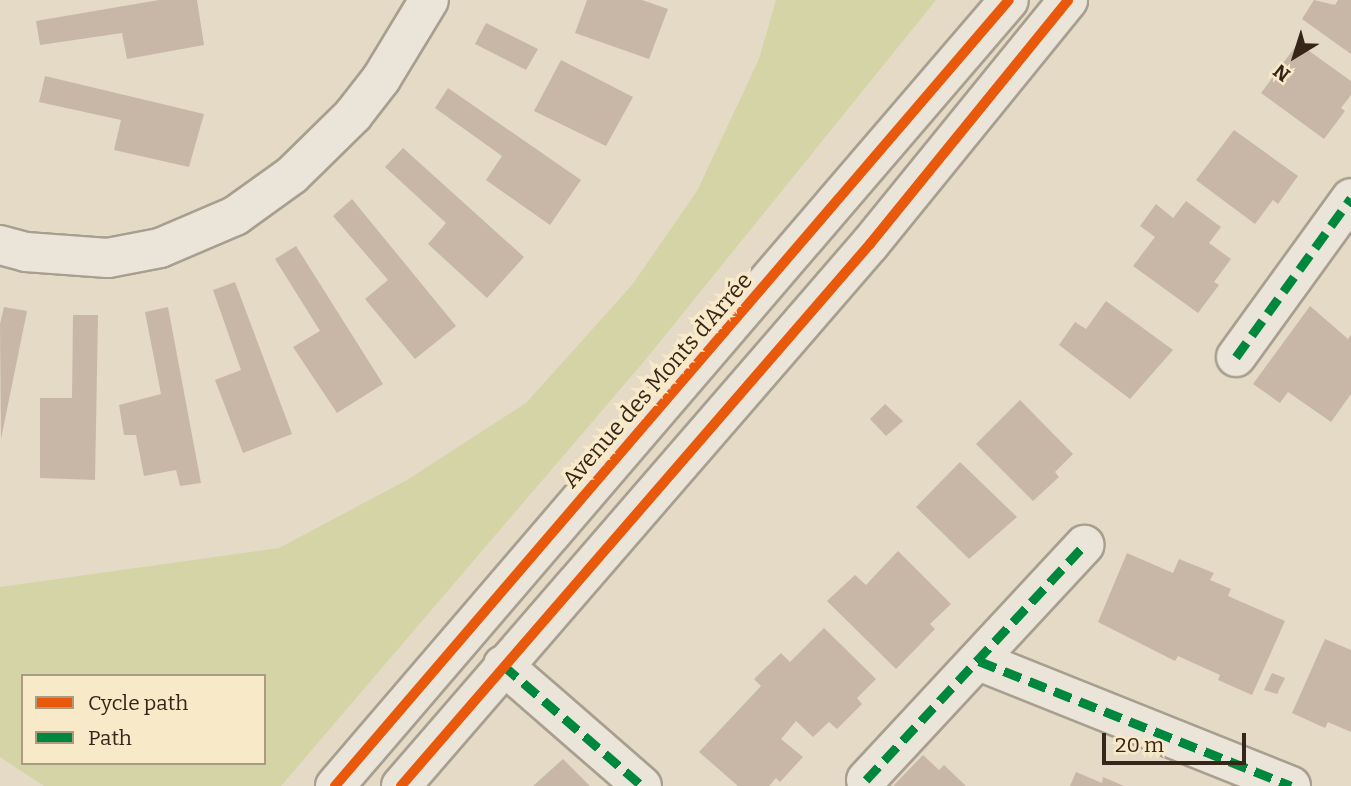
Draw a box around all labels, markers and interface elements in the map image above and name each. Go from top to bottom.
north arrow [1260,21,1330,91]
text: N [1269,59,1295,87]
street label: Avenue des Monts d'Arrée [556,267,758,493]
legend [21,674,266,765]
text: Cycle path [88,690,188,716]
scale bar [1106,720,1250,764]
text: Path [88,725,132,751]
text: 20 m [1115,732,1164,758]

